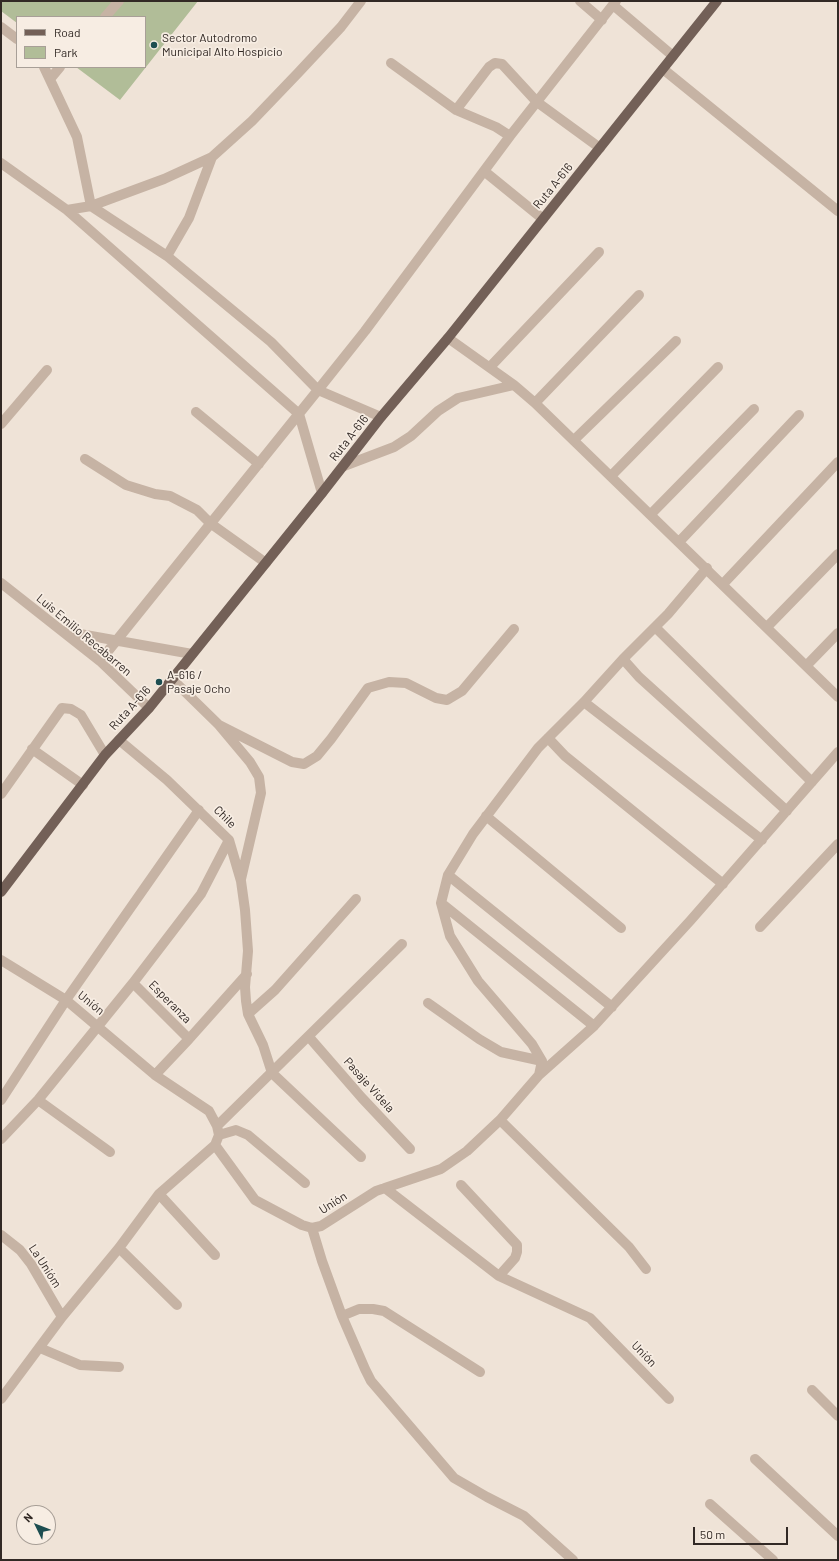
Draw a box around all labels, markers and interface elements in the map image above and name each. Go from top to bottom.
legend [16,16,146,68]
text: Road [54,25,81,39]
place label: Sector Autodromo Municipal Alto Hospicio [162,31,283,59]
marker: Sector Autodromo Municipal Alto Hospicio [149,40,159,50]
text: Park [54,45,78,59]
street label: Ruta A-616 [530,160,576,212]
street label: Ruta A-616 [326,412,372,464]
street label: Luis Emilio Recabarren [33,591,135,679]
place label: A-616 / Pasaje Ocho [167,668,230,696]
marker: A-616 / Pasaje Ocho [154,677,164,687]
street label: Ruta A-616 [106,683,154,733]
street label: Chile [211,803,239,831]
street label: Esperanza [146,978,194,1026]
street label: Unión [75,988,107,1018]
street label: Pasaje Videla [341,1055,397,1115]
street label: Unión [316,1189,350,1217]
street label: La Unióm [26,1242,64,1290]
street label: Unión [628,1338,660,1370]
north arrow [16,1505,56,1545]
text: N [20,1510,35,1524]
scale bar [695,1519,790,1545]
text: 50 m [700,1527,725,1541]

